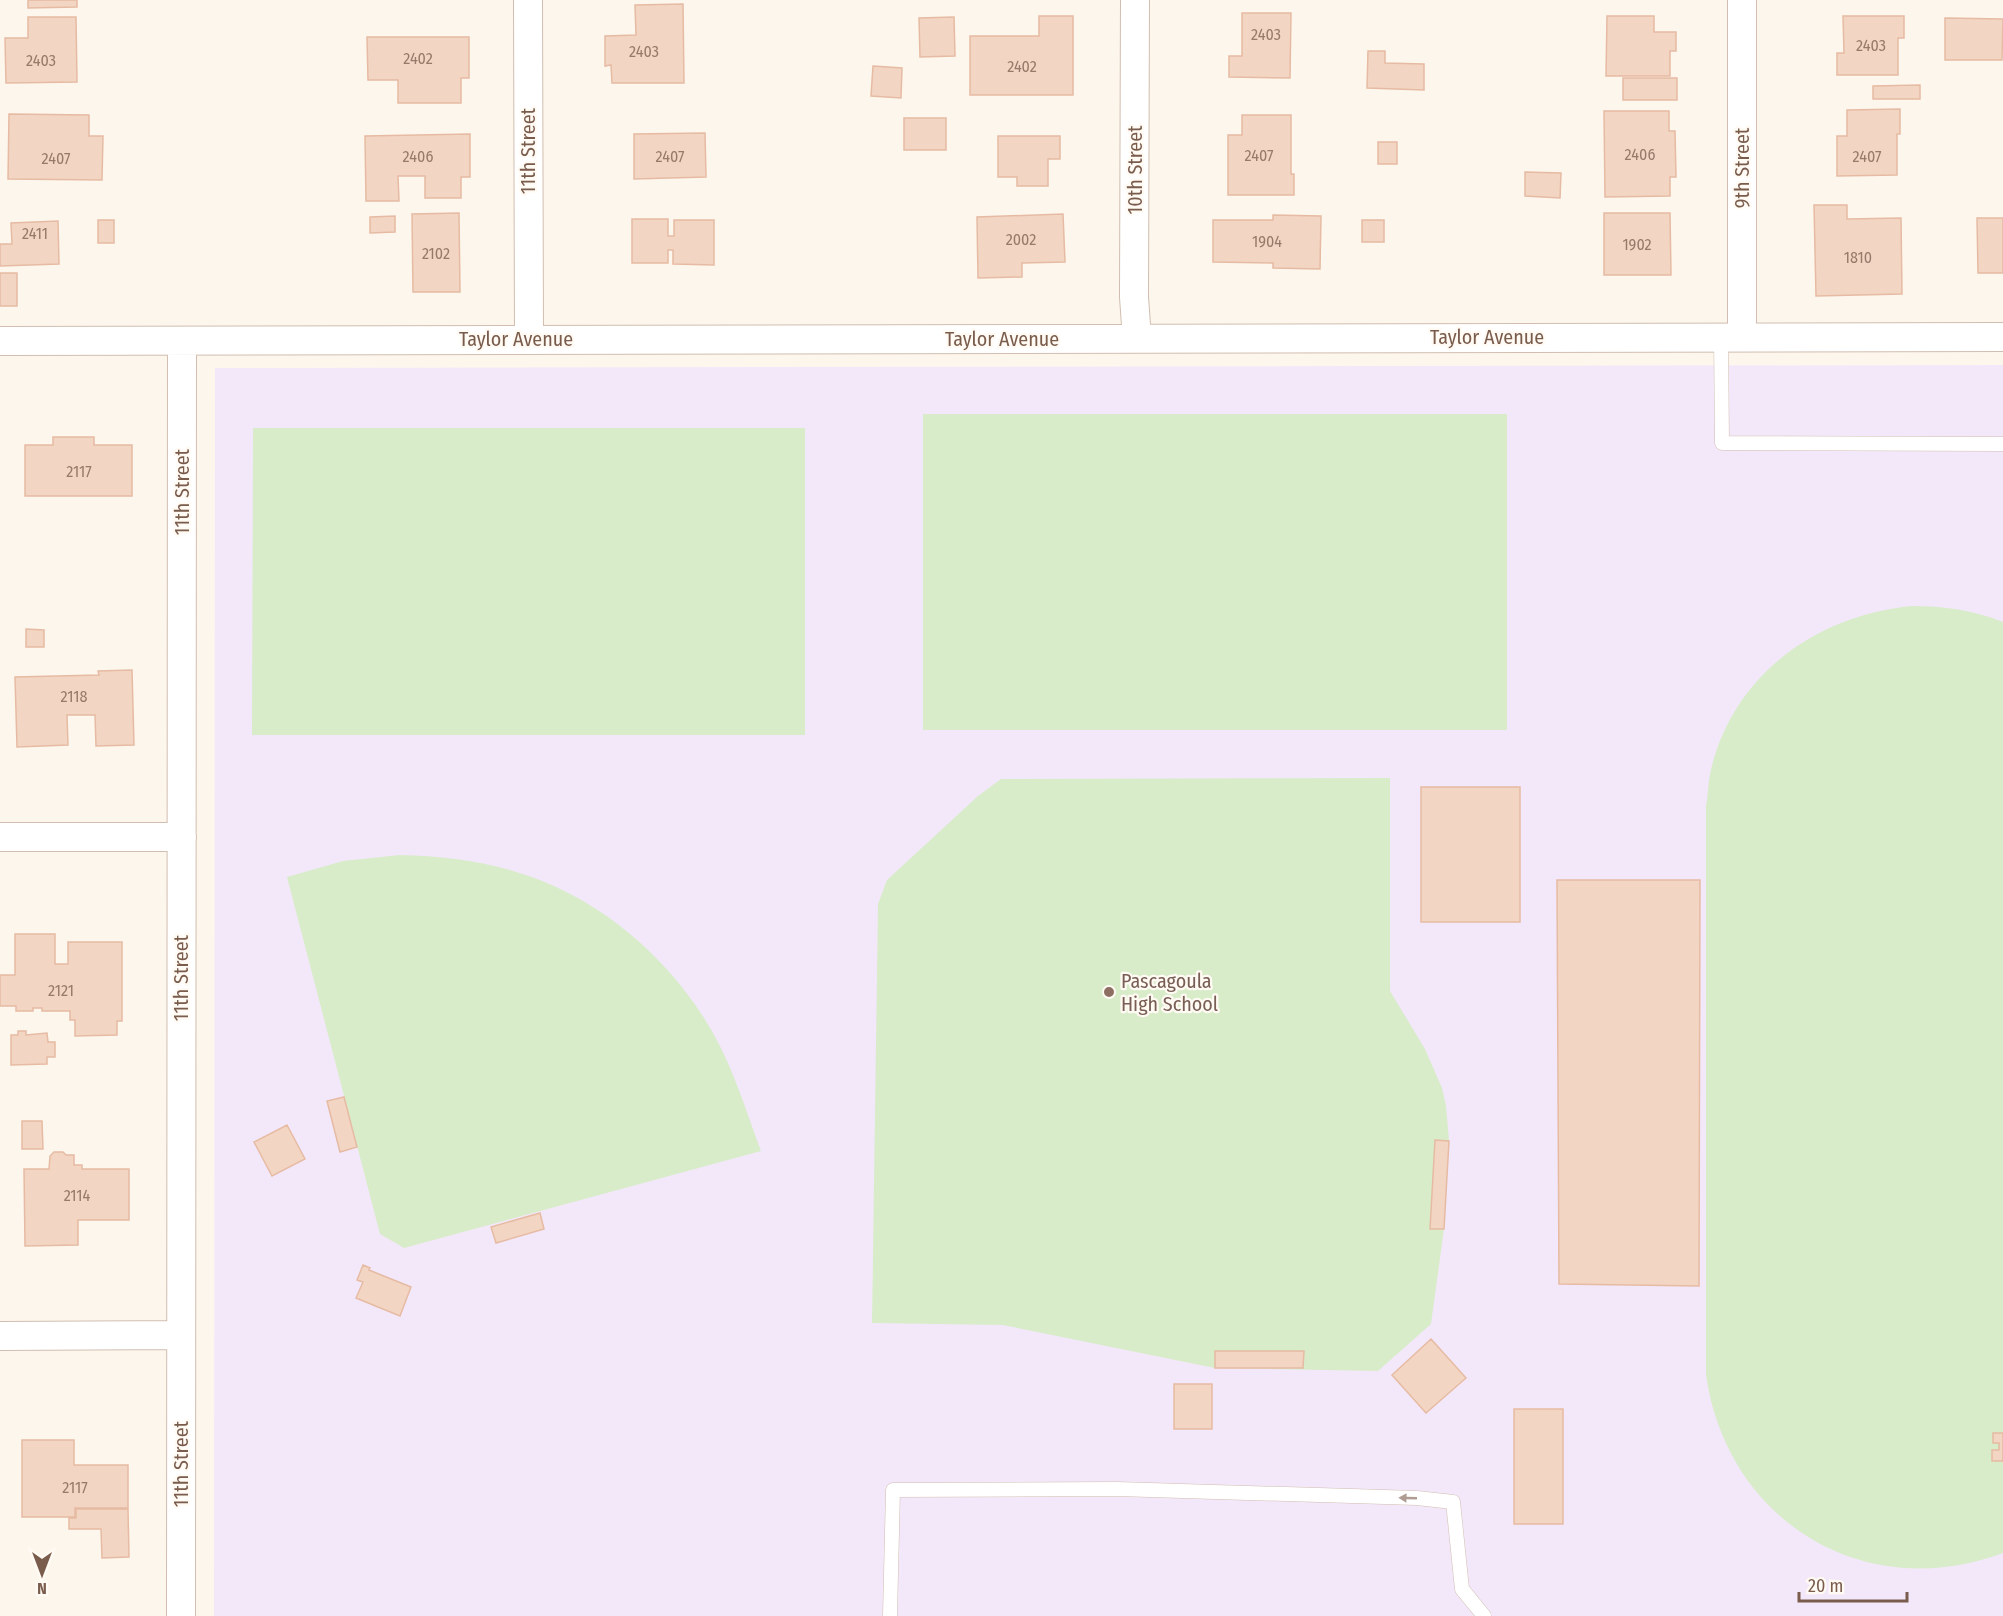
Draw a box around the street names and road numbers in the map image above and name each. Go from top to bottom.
street label: 11th Street [516,107,540,194]
street label: 10th Street [1123,125,1147,215]
street label: 9th Street [1730,127,1754,208]
street label: Taylor Avenue [1430,325,1544,349]
street label: Taylor Avenue [459,327,573,351]
street label: Taylor Avenue [945,327,1059,351]
street label: 11th Street [170,448,194,535]
street label: 11th Street [169,934,193,1021]
street label: 11th Street [169,1420,193,1507]

